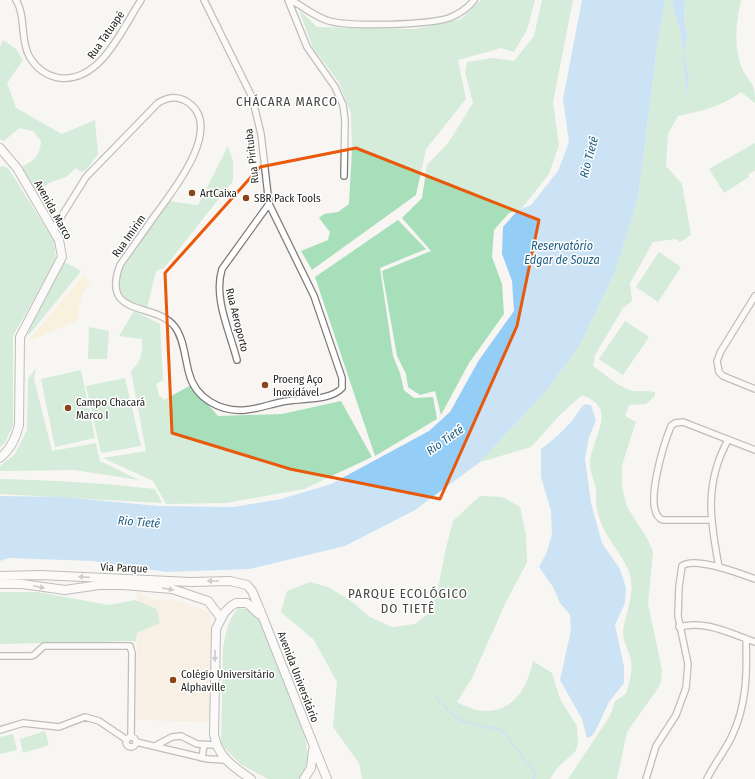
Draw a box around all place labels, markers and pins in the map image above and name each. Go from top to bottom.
place label: ArtCaixa [200,187,237,200]
marker: ArtCaixa [187,188,197,198]
place label: SBR Pack Tools [254,192,321,205]
marker: SBR Pack Tools [241,193,251,203]
place label: Proeng Aço Inoxidável [273,373,323,399]
marker: Proeng Aço Inoxidável [260,380,270,390]
place label: Campo Chacará Marco I [76,396,145,422]
marker: Campo Chacará Marco I [63,403,73,413]
place label: Colégio Universitário Alphaville [181,668,275,694]
marker: Colégio Universitário Alphaville [168,675,178,685]

